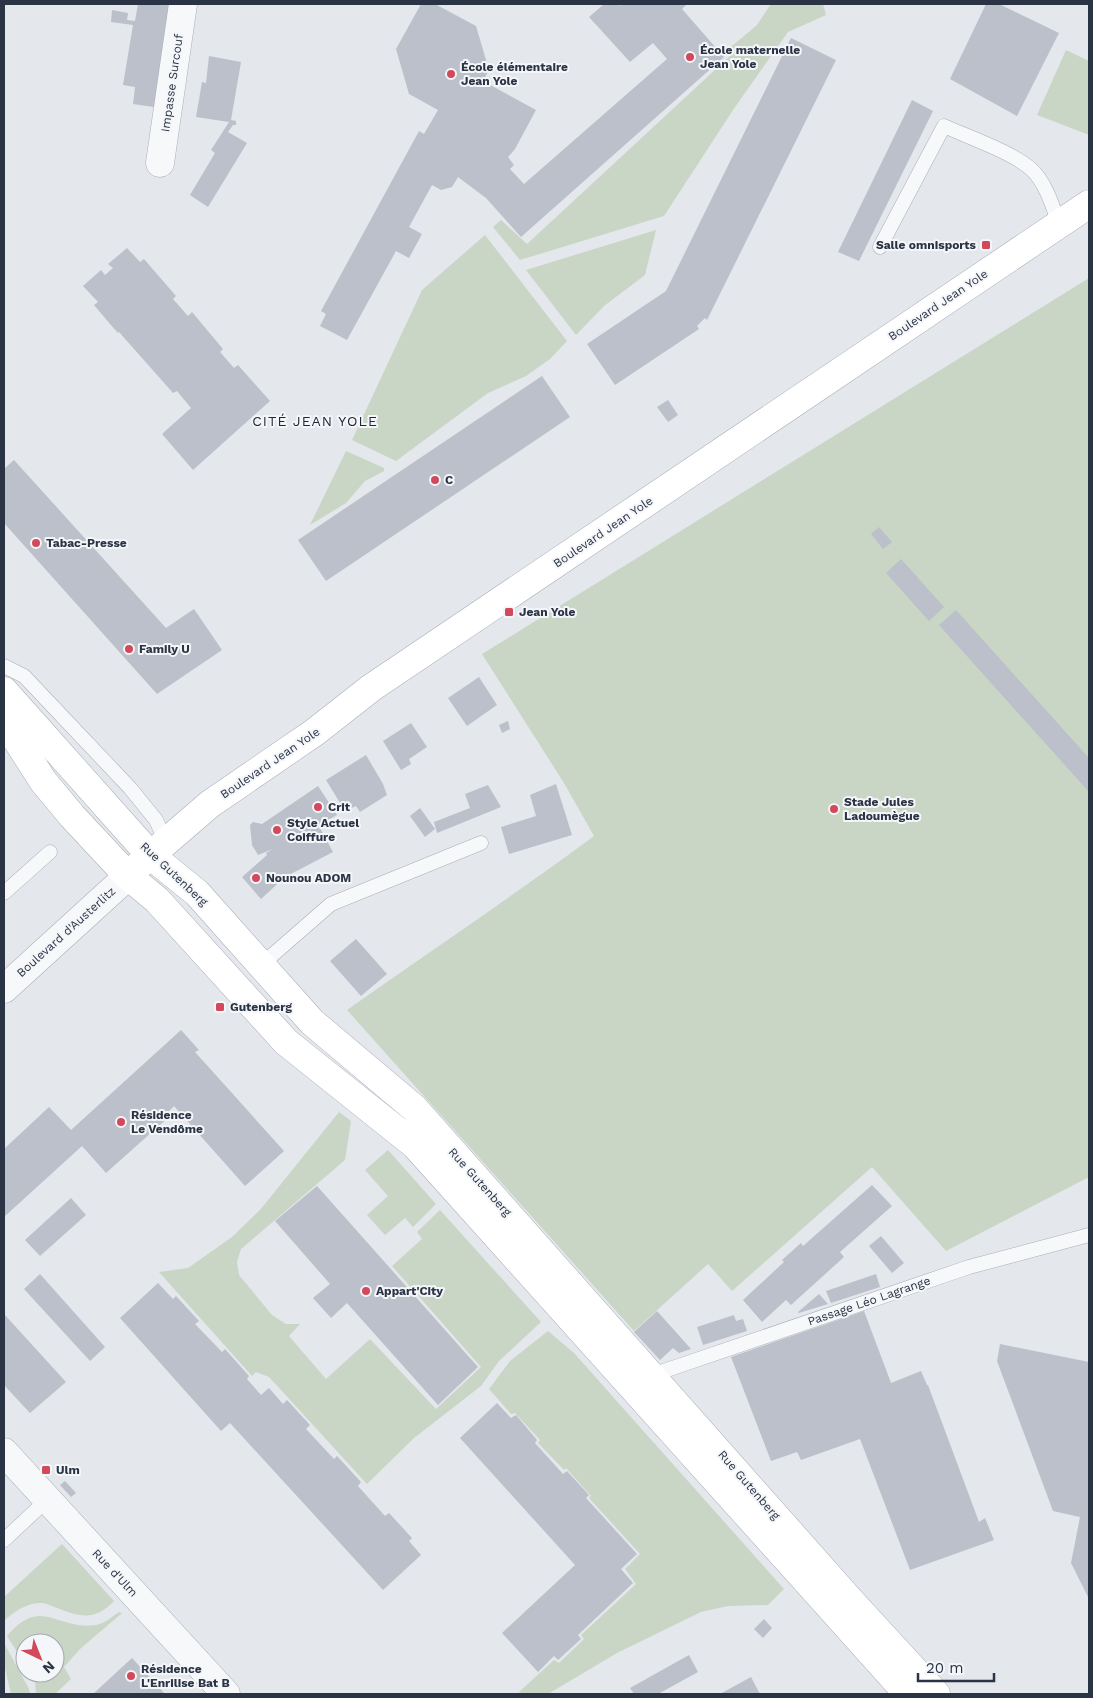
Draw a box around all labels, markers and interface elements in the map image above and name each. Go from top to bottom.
street label: Impasse Surcouf [158,33,186,133]
place label: École maternelle Jean Yole [700,43,800,71]
marker: École maternelle Jean Yole [684,51,696,63]
place label: École élémentaire Jean Yole [461,60,568,88]
marker: École élémentaire Jean Yole [445,68,457,80]
place label: Salle omnisports [876,238,977,252]
marker: Salle omnisports [980,239,992,251]
street label: Boulevard Jean Yole [886,266,990,344]
district label: CITÉ JEAN YOLE [252,413,378,429]
place label: C [445,473,453,487]
marker: C [429,474,441,486]
street label: Boulevard Jean Yole [551,493,655,571]
place label: Tabac-Presse [46,536,127,550]
marker: Tabac-Presse [30,537,42,549]
place label: Jean Yole [519,605,575,619]
marker: Jean Yole [503,606,515,618]
place label: Family U [139,642,190,656]
marker: Family U [123,643,135,655]
street label: Boulevard Jean Yole [218,724,322,802]
place label: Stade Jules Ladoumègue [844,795,920,823]
place label: Crit [328,800,351,814]
marker: Crit [312,801,324,813]
marker: Stade Jules Ladoumègue [828,803,840,815]
place label: Style Actuel Coiffure [287,816,359,844]
marker: Style Actuel Coiffure [271,824,283,836]
street label: Rue Gutenberg [137,839,211,909]
place label: Nounou ADOM [266,871,351,885]
marker: Nounou ADOM [250,872,262,884]
street label: Boulevard d'Austerlitz [14,884,118,980]
place label: Gutenberg [230,1000,292,1014]
marker: Gutenberg [214,1001,226,1013]
place label: Résidence Le Vendôme [131,1108,203,1136]
marker: Résidence Le Vendôme [115,1116,127,1128]
street label: Rue Gutenberg [446,1145,515,1220]
street label: Passage Léo Lagrange [806,1273,932,1329]
place label: Appart'City [376,1284,443,1298]
marker: Appart'City [360,1285,372,1297]
street label: Rue Gutenberg [715,1448,783,1523]
place label: Ulm [56,1463,80,1477]
marker: Ulm [40,1464,52,1476]
street label: Rue d'Ulm [89,1546,141,1600]
north arrow [15,1633,65,1683]
scale bar [918,1650,994,1682]
text: N [40,1658,58,1677]
text: 20 m [926,1659,964,1677]
place label: Résidence L'Enrilise Bat B [141,1662,230,1690]
marker: Résidence L'Enrilise Bat B [125,1670,137,1682]

